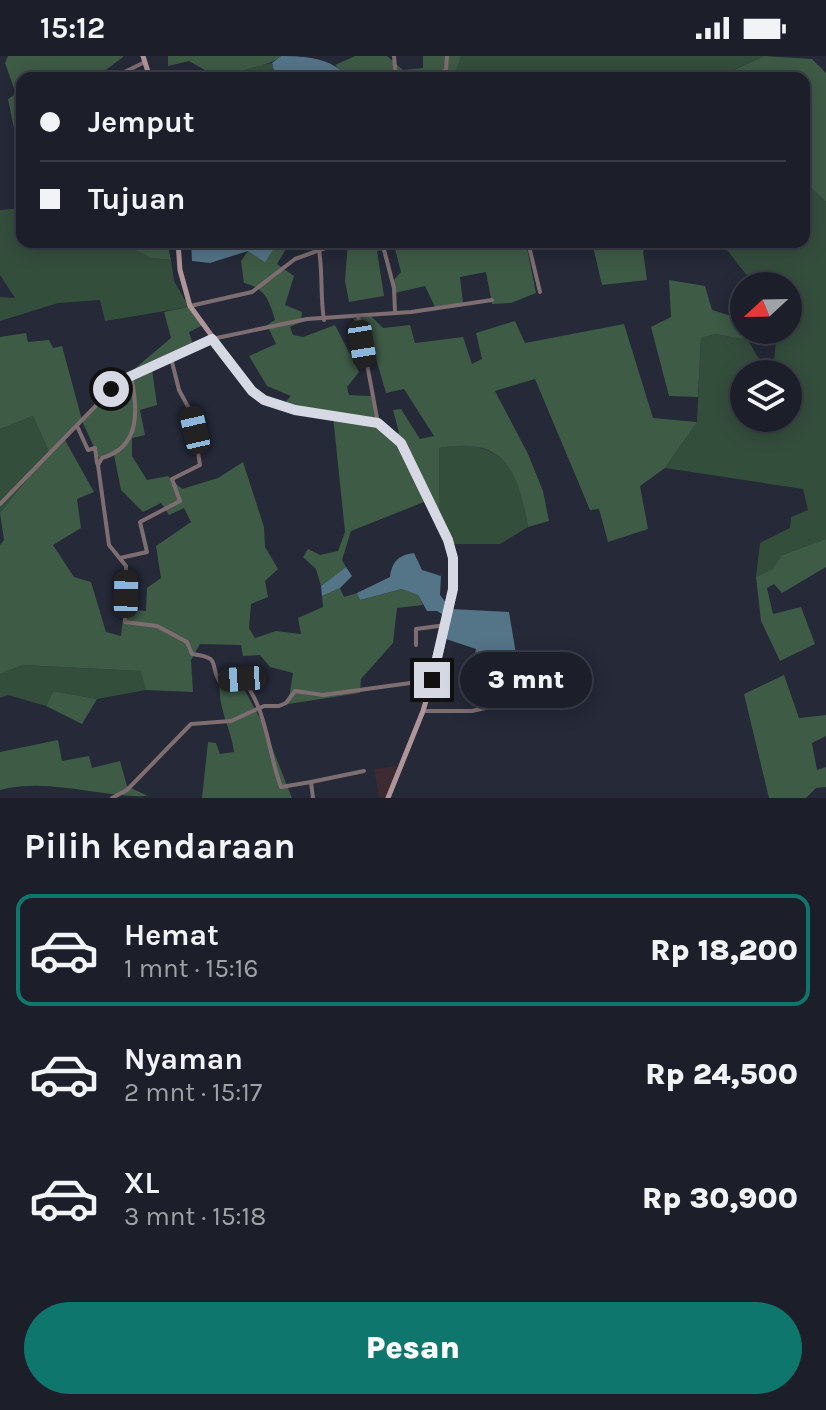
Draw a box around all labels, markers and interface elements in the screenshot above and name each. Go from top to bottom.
text: 15:12 [40,10,105,46]
text: Jemput [88,104,195,140]
text: Tujuan [88,181,185,217]
north arrow [730,272,802,344]
map controls [730,272,802,432]
car [346,318,378,370]
button: layers [730,360,802,432]
route start [93,371,129,407]
car [178,404,212,456]
car [114,570,138,618]
callout: 3 mnt [460,652,592,708]
route end [414,662,450,698]
text: 3 mnt [488,664,564,695]
car [217,665,267,693]
text: Pilih kendaraan [24,825,296,867]
icon: car [28,914,100,986]
text: Hemat [124,917,219,953]
text: Rp 18,200 [650,932,798,968]
text: 1 mnt · 15:16 [124,953,258,984]
icon: car [28,1038,100,1110]
text: Nyaman [124,1041,243,1077]
text: Rp 24,500 [645,1056,798,1092]
text: 2 mnt · 15:17 [124,1077,262,1108]
icon: car [28,1162,100,1234]
text: XL [124,1165,159,1201]
text: Rp 30,900 [642,1180,798,1216]
text: 3 mnt · 15:18 [124,1201,266,1232]
button: Pesan [24,1302,802,1394]

